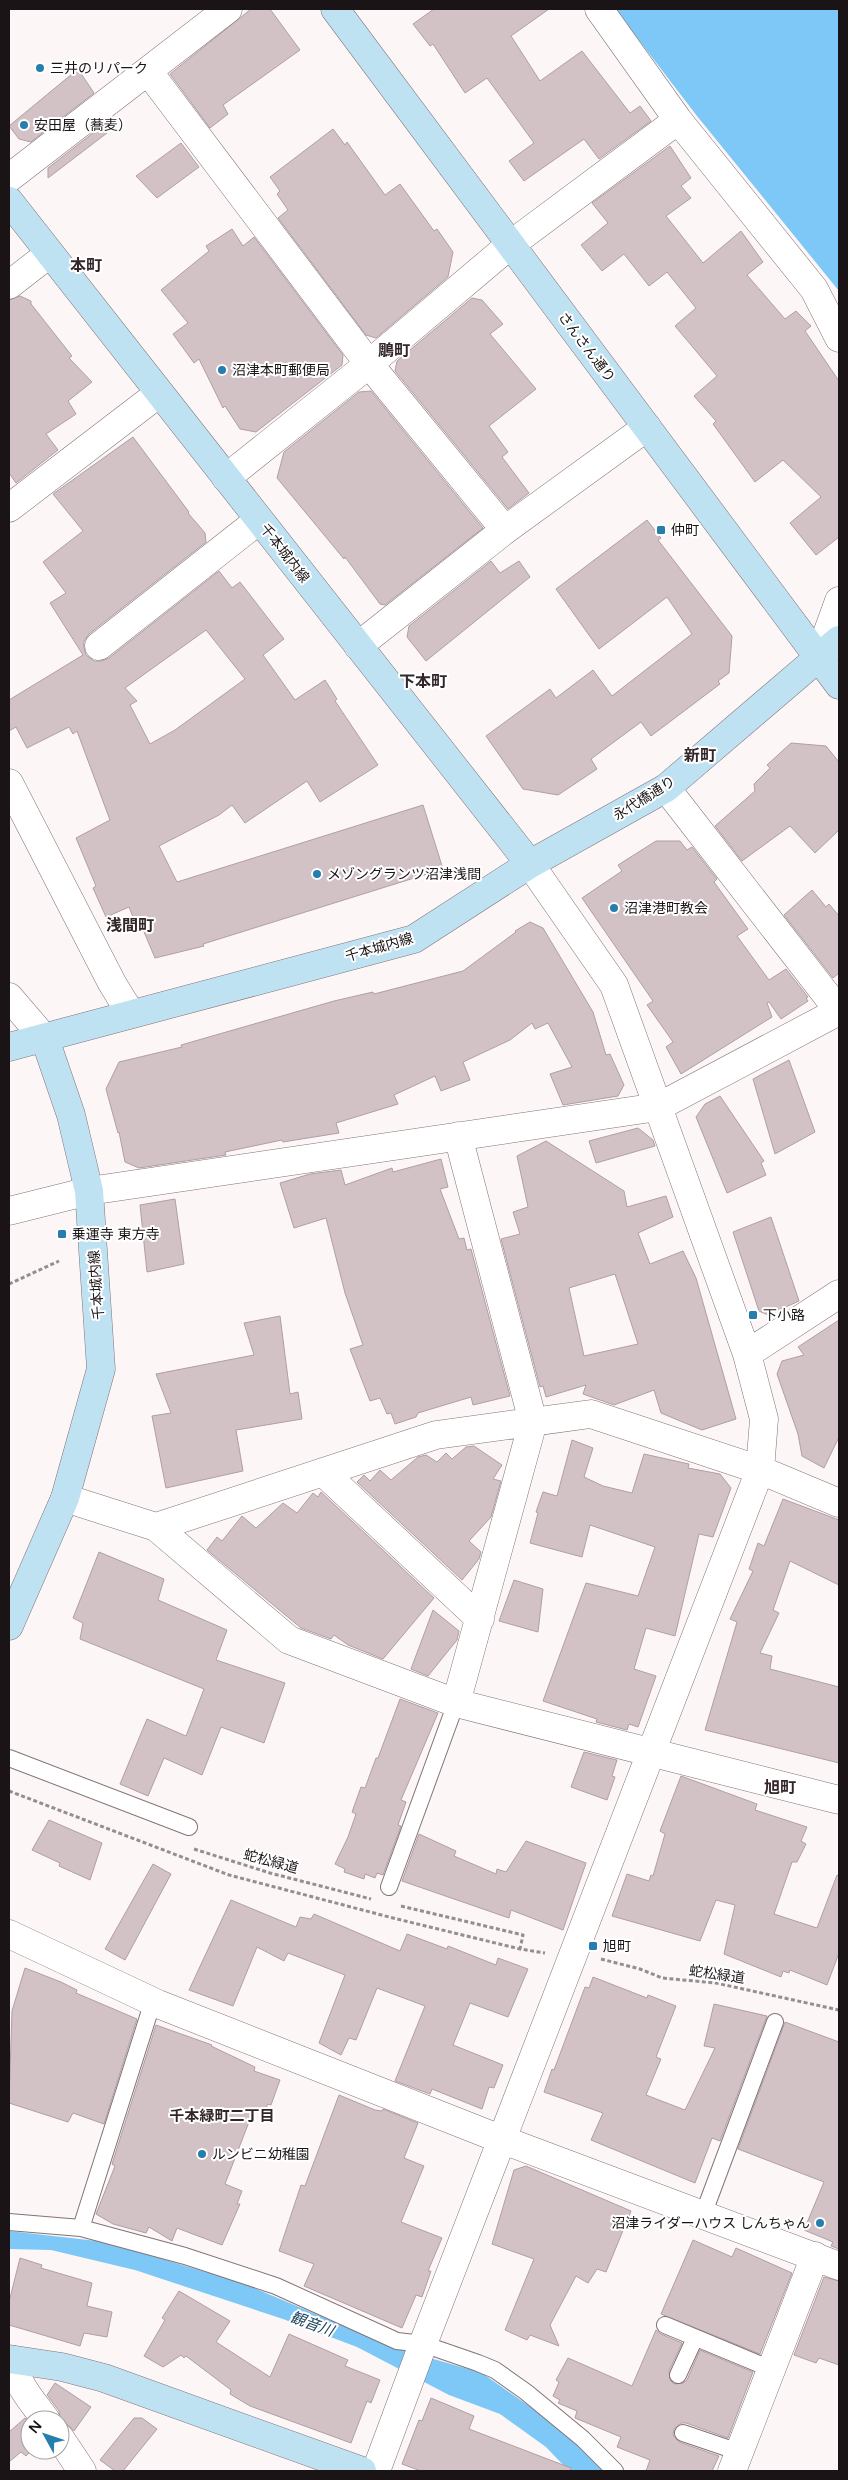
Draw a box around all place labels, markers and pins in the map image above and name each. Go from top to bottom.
place label: 三井のリパーク [50,60,148,77]
marker: 三井のリパーク [34,62,46,74]
place label: 安田屋（蕎麦） [34,117,132,134]
marker: 安田屋（蕎麦） [18,119,30,131]
place label: 沼津本町郵便局 [232,362,330,379]
marker: 沼津本町郵便局 [216,364,228,376]
place label: 仲町 [671,522,699,539]
marker: 仲町 [655,524,667,536]
place label: メゾングランツ沼津浅間 [327,866,481,883]
marker: メゾングランツ沼津浅間 [311,868,323,880]
place label: 沼津港町教会 [624,900,708,917]
marker: 沼津港町教会 [608,902,620,914]
place label: 乗運寺 東方寺 [72,1226,160,1243]
marker: 乗運寺 東方寺 [56,1228,68,1240]
place label: 下小路 [763,1307,805,1324]
marker: 下小路 [747,1309,759,1321]
place label: 旭町 [603,1938,631,1955]
marker: 旭町 [587,1940,599,1952]
place label: ルンビニ幼稚園 [212,2146,310,2163]
marker: ルンビニ幼稚園 [196,2148,208,2160]
place label: 沼津ライダーハウス しんちゃん [611,2215,810,2232]
marker: 沼津ライダーハウス しんちゃん [814,2217,826,2229]

